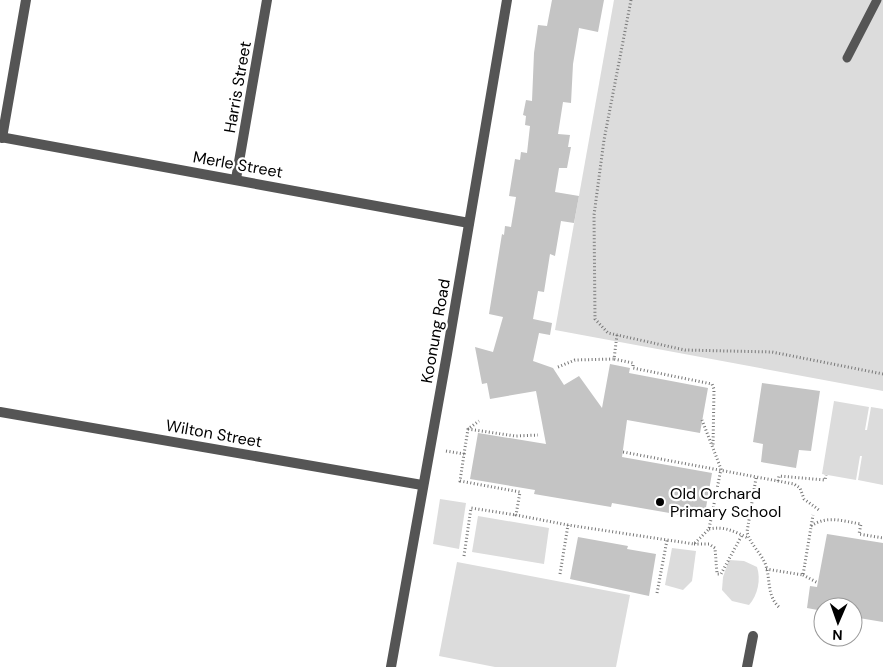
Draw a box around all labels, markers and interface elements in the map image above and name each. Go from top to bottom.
street label: Harris Street [219,40,256,135]
street label: Merle Street [191,146,284,183]
street label: Koonung Road [416,277,455,385]
street label: Wilton Street [164,415,264,452]
place label: Old Orchard Primary School [670,483,781,522]
marker: Old Orchard Primary School [654,496,666,508]
north arrow [813,597,863,647]
text: N [832,626,843,644]

